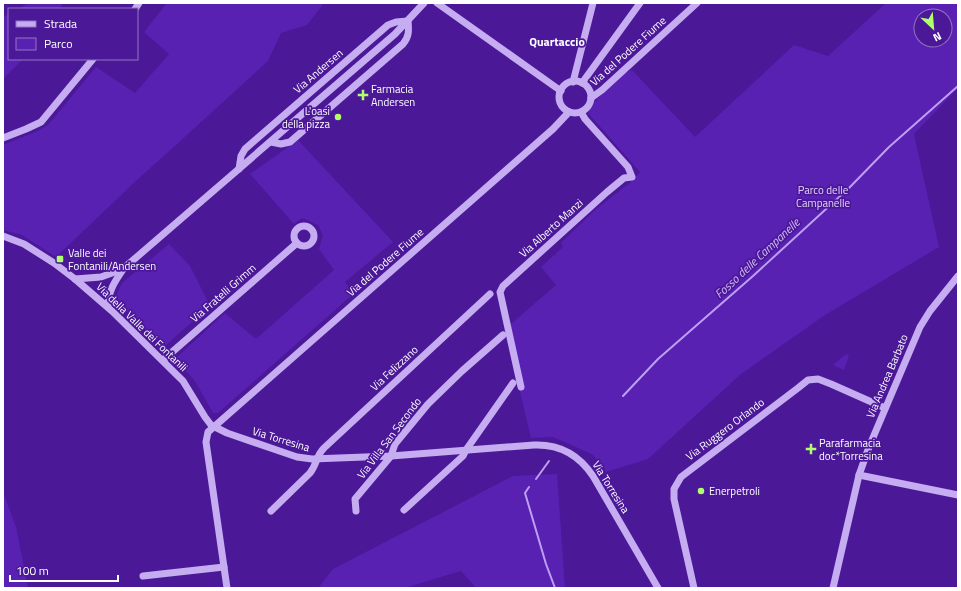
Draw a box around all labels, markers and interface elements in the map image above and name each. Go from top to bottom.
legend [8,8,138,60]
north arrow [913,8,953,48]
street label: Via del Podere Fiume [587,12,670,89]
text: Strada [44,14,77,33]
text: N [930,28,944,46]
district label: Quartaccio [529,32,585,51]
text: Parco [44,34,73,53]
street label: Via Andersen [290,45,346,97]
place label: Farmacia Andersen [371,81,415,110]
marker: Farmacia Andersen [358,90,368,100]
place label: L'oasi della pizza [282,103,330,132]
marker: L'oasi della pizza [333,112,343,122]
park label: Parco delle Campanelle [796,182,850,211]
street label: Via Alberto Manzi [515,195,587,261]
water label: Fosso delle Campanelle [710,212,805,303]
street label: Via del Podere Fiume [343,224,427,300]
place label: Valle dei Fontanili/Andersen [68,245,156,274]
marker: Valle dei Fontanili/Andersen [55,254,65,264]
street label: Via Fratelli Grimm [187,260,259,326]
street label: Via della Valle dei Fontanili [93,279,191,375]
street label: Via Andrea Barbato [862,332,912,420]
street label: Via Felizzano [367,342,422,394]
street label: Via Villa San Secondo [353,394,425,482]
street label: Via Ruggero Orlando [682,394,768,464]
street label: Via Torresina [250,423,312,455]
place label: Parafarmacia doc*Torresina [819,435,883,464]
marker: Parafarmacia doc*Torresina [806,444,816,454]
street label: Via Torresina [588,458,634,517]
place label: Enerpetroli [709,483,760,499]
marker: Enerpetroli [696,486,706,496]
scale bar [10,557,118,583]
text: 100 m [16,561,49,580]

